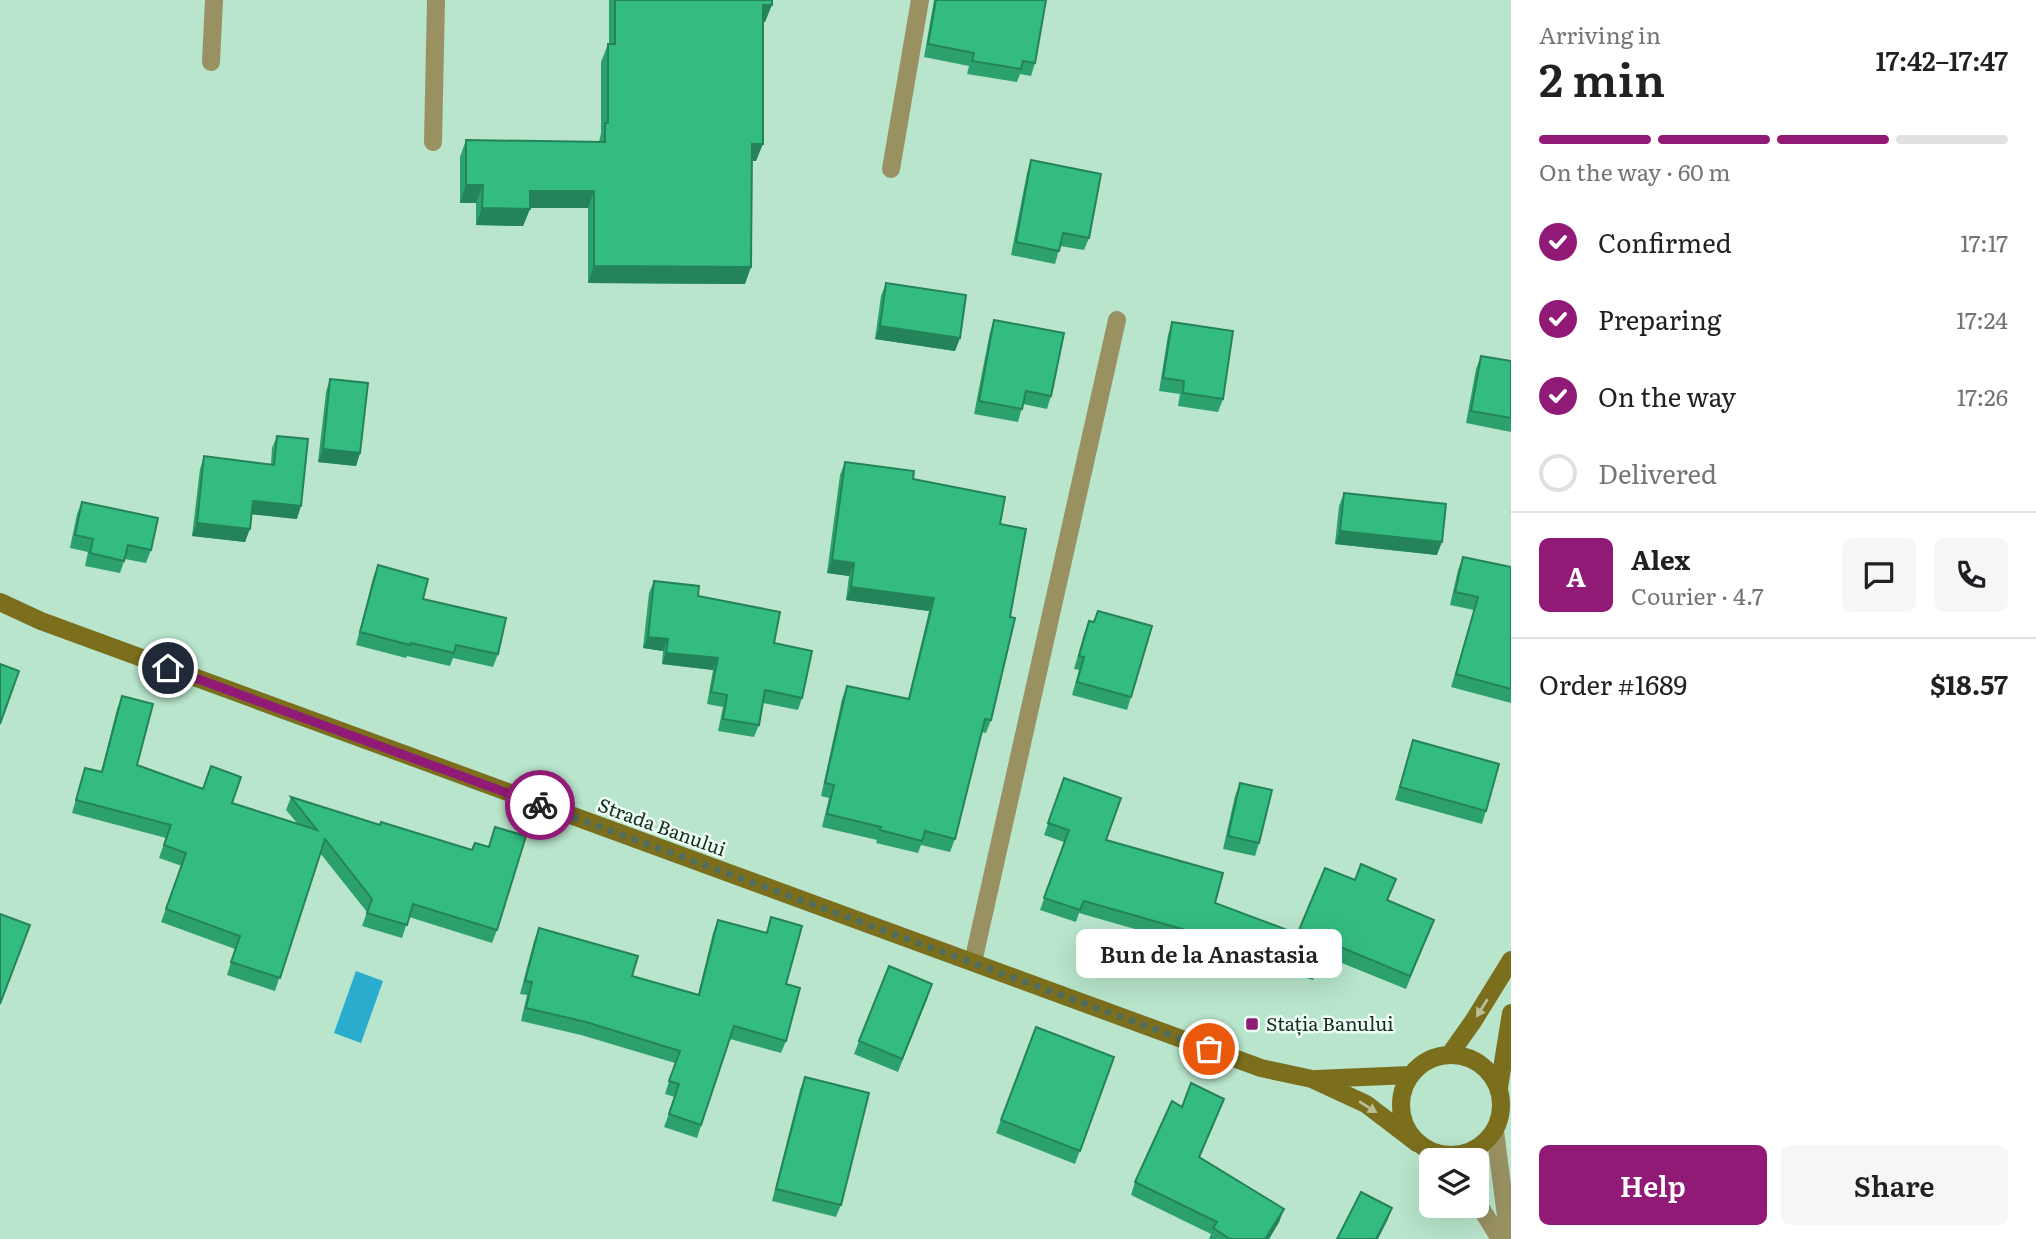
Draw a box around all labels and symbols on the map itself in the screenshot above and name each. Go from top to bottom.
pin [138,638,198,698]
courier [505,770,575,840]
street label: Strada Banului [594,790,730,862]
callout: Bun de la Anastasia [1076,930,1342,979]
one-way arrow [1475,998,1488,1017]
place label: Stația Banului [1266,1009,1394,1037]
marker: Stația Banului [1244,1016,1260,1032]
pin [1179,1019,1239,1079]
one-way arrow [1358,1100,1377,1113]

